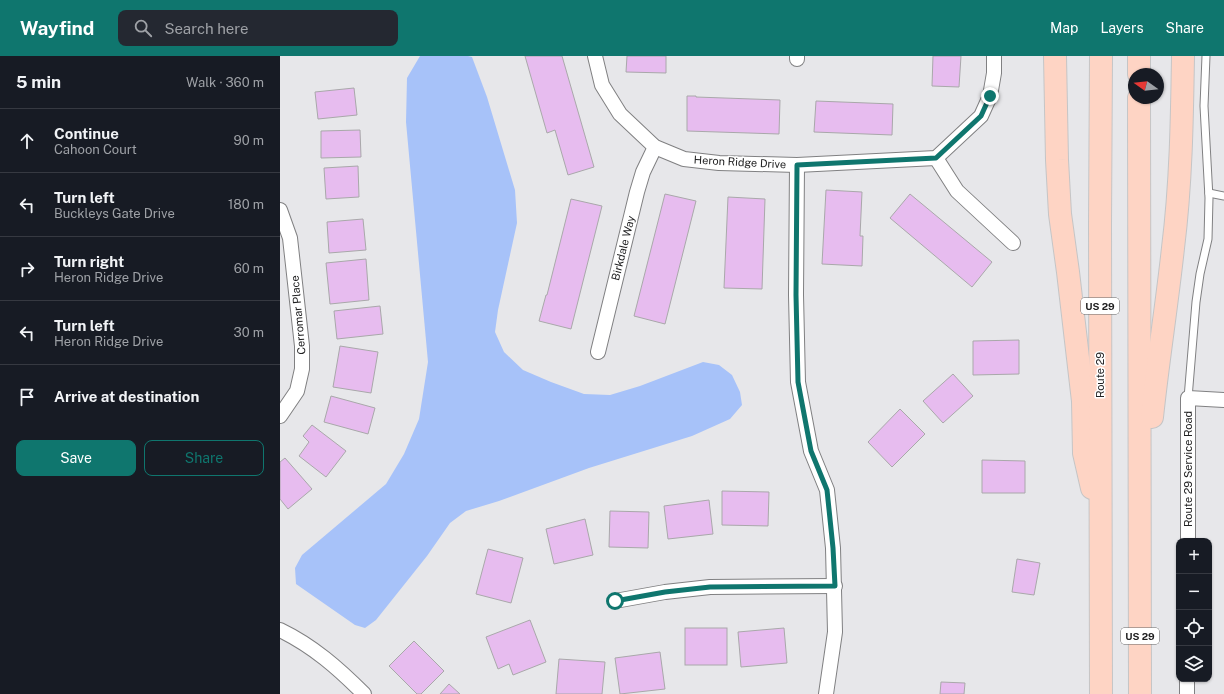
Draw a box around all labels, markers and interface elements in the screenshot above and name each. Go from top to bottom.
search box [118,10,398,46]
text: Wayfind [20,17,94,39]
icon: search [132,17,154,39]
text: Search here [164,20,249,37]
text: Map [1050,20,1078,36]
text: Layers [1100,20,1144,36]
text: Share [1166,20,1204,36]
north arrow [1128,68,1164,104]
text: 5 min [16,72,61,92]
text: Walk · 360 m [186,75,264,90]
route end [981,87,999,105]
text: Continue [54,125,119,142]
icon: ahead [16,130,38,152]
text: 90 m [234,133,264,148]
text: Cahoon Court [54,142,137,157]
street label: Heron Ridge Drive [693,154,787,170]
text: Turn left [54,189,115,206]
icon: left [16,194,38,216]
text: 180 m [228,197,264,212]
text: Buckleys Gate Drive [54,206,175,221]
street label: Birkdale Way [609,214,637,282]
text: Turn right [54,253,124,270]
icon: right [16,258,38,280]
text: 60 m [234,261,264,276]
text: Heron Ridge Drive [54,270,163,285]
street label: Cerromar Place [289,275,307,355]
road number: US 29 [1081,298,1119,314]
text: Turn left [54,317,115,334]
icon: left [16,322,38,344]
text: 30 m [234,325,264,340]
text: Heron Ridge Drive [54,334,163,349]
street label: Route 29 [1094,352,1106,398]
icon: arrive [16,386,38,408]
text: Arrive at destination [54,388,199,405]
street label: Route 29 Service Road [1182,411,1194,527]
button: Save [16,440,136,476]
button: Share [144,440,264,476]
map controls [1176,538,1212,682]
button: + [1176,538,1212,574]
button: − [1176,574,1212,610]
route start [606,592,624,610]
button: locate [1176,610,1212,646]
road number: US 29 [1121,628,1159,644]
button: layers [1176,646,1212,682]

